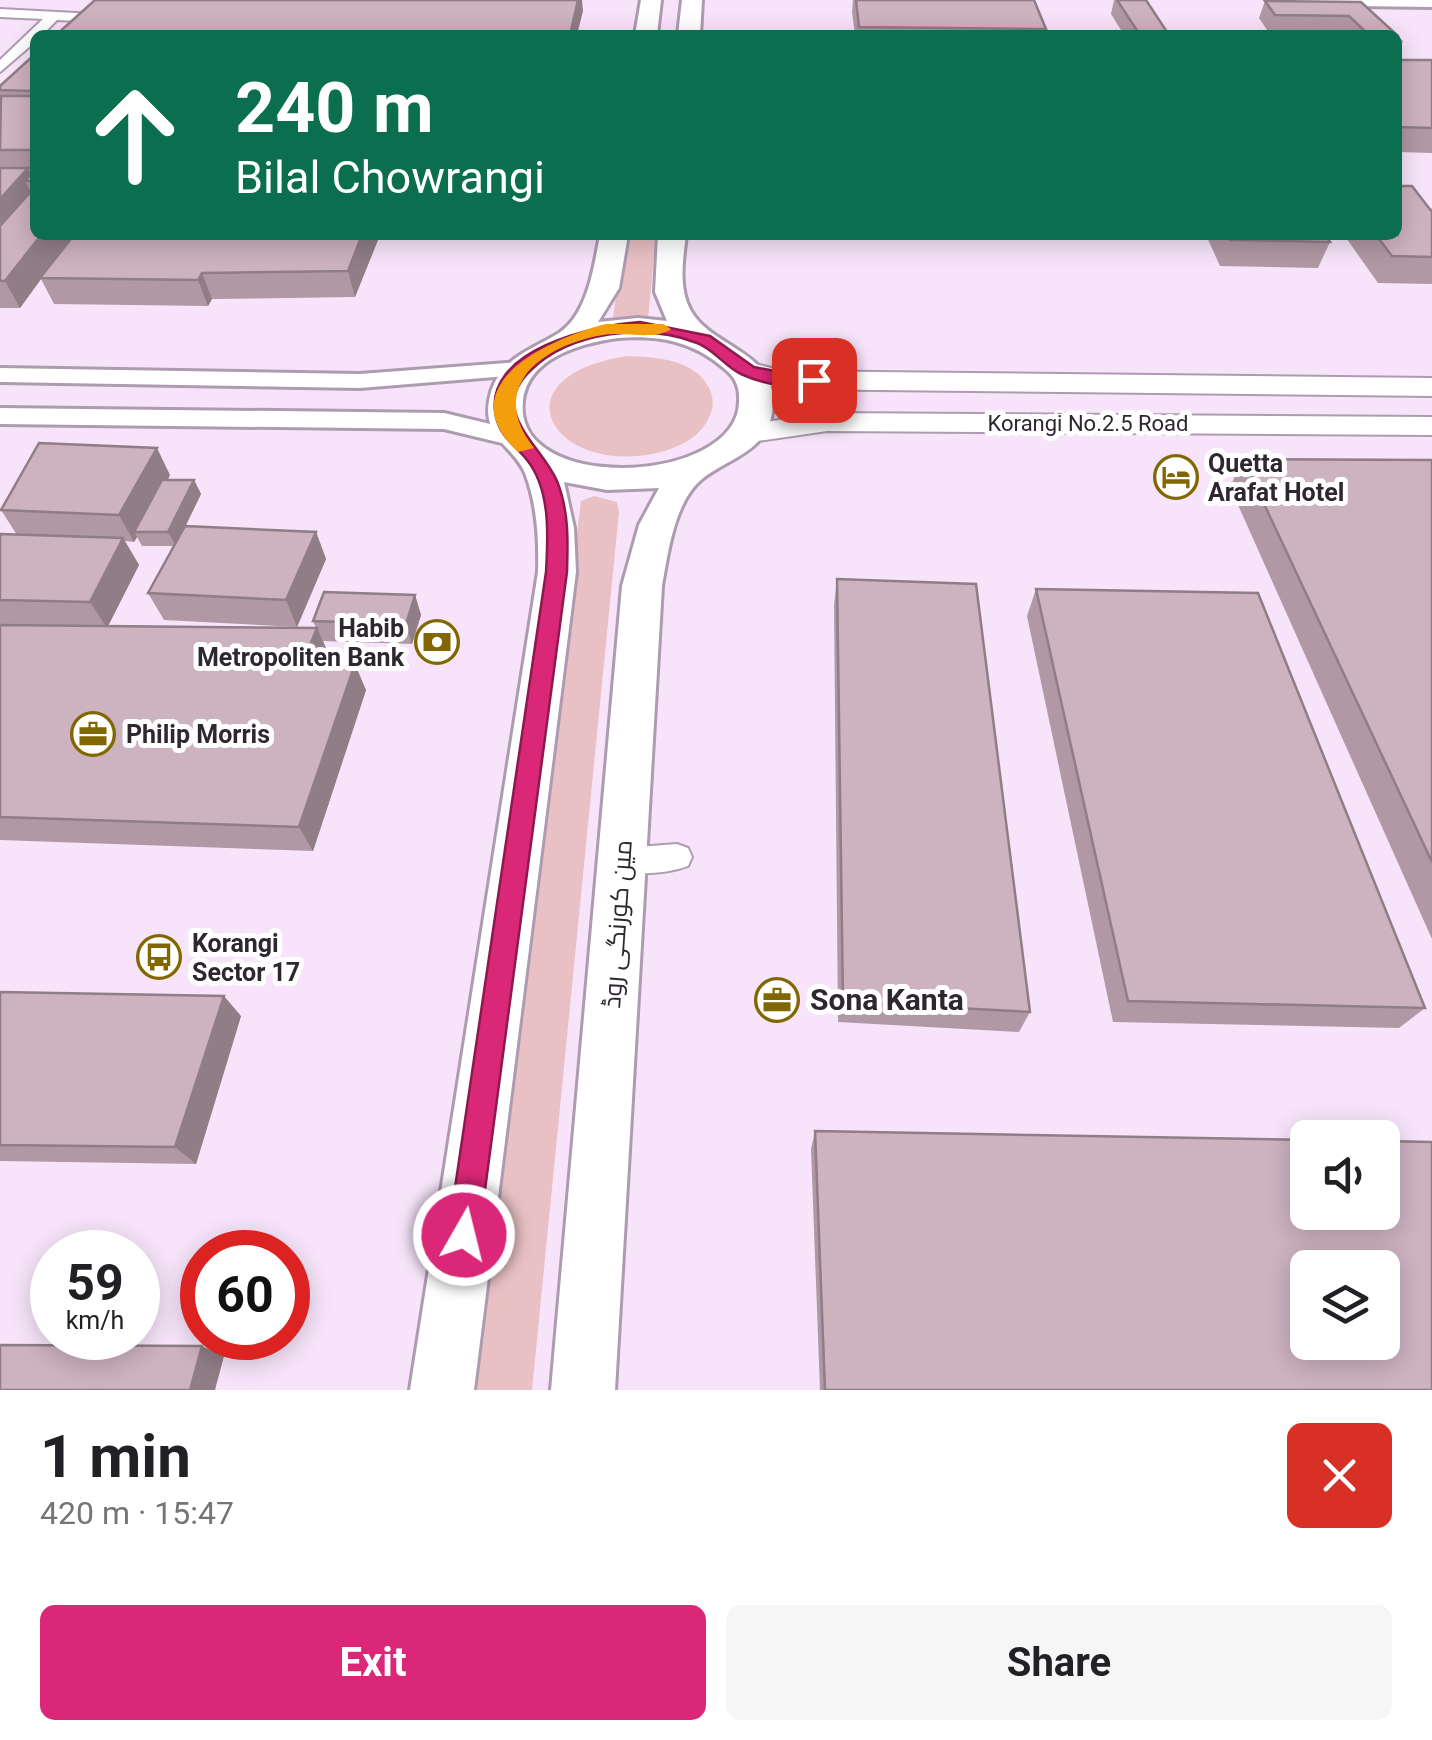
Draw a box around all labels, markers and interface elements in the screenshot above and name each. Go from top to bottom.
text: 240 m [235,67,434,149]
icon: ahead [70,70,200,200]
text: Bilal Chowrangi [235,151,545,204]
pin [772,338,857,423]
icon: arrive [787,353,842,408]
street label: Korangi No.2.5 Road [988,411,1188,436]
place label: Quetta Arafat Hotel [1208,449,1344,507]
hotel icon: Quetta Arafat Hotel [1153,454,1199,500]
place label: Habib Metropoliten Bank [197,614,405,672]
bank icon: Habib Metropoliten Bank [414,619,460,665]
office icon: Philip Morris [70,711,116,757]
place label: Philip Morris [126,720,270,749]
street label: مین کورنگی روڈ [597,839,638,1009]
place label: Korangi Sector 17 [192,929,300,987]
bus stop icon: Korangi Sector 17 [136,934,182,980]
office icon: Sona Kanta [754,977,800,1023]
place label: Sona Kanta [810,982,964,1017]
map controls [1290,1120,1400,1360]
button: sound [1290,1120,1400,1230]
position arrow [412,1183,516,1287]
speed limit sign: 60 [180,1230,310,1360]
button: layers [1290,1250,1400,1360]
text: 59 [66,1254,124,1312]
text: km/h [66,1306,124,1335]
text: 1 min [40,1421,191,1492]
button: close [1287,1423,1392,1528]
text: 420 m · 15:47 [40,1494,234,1532]
button: Exit [40,1605,706,1720]
button: Share [726,1605,1392,1720]

